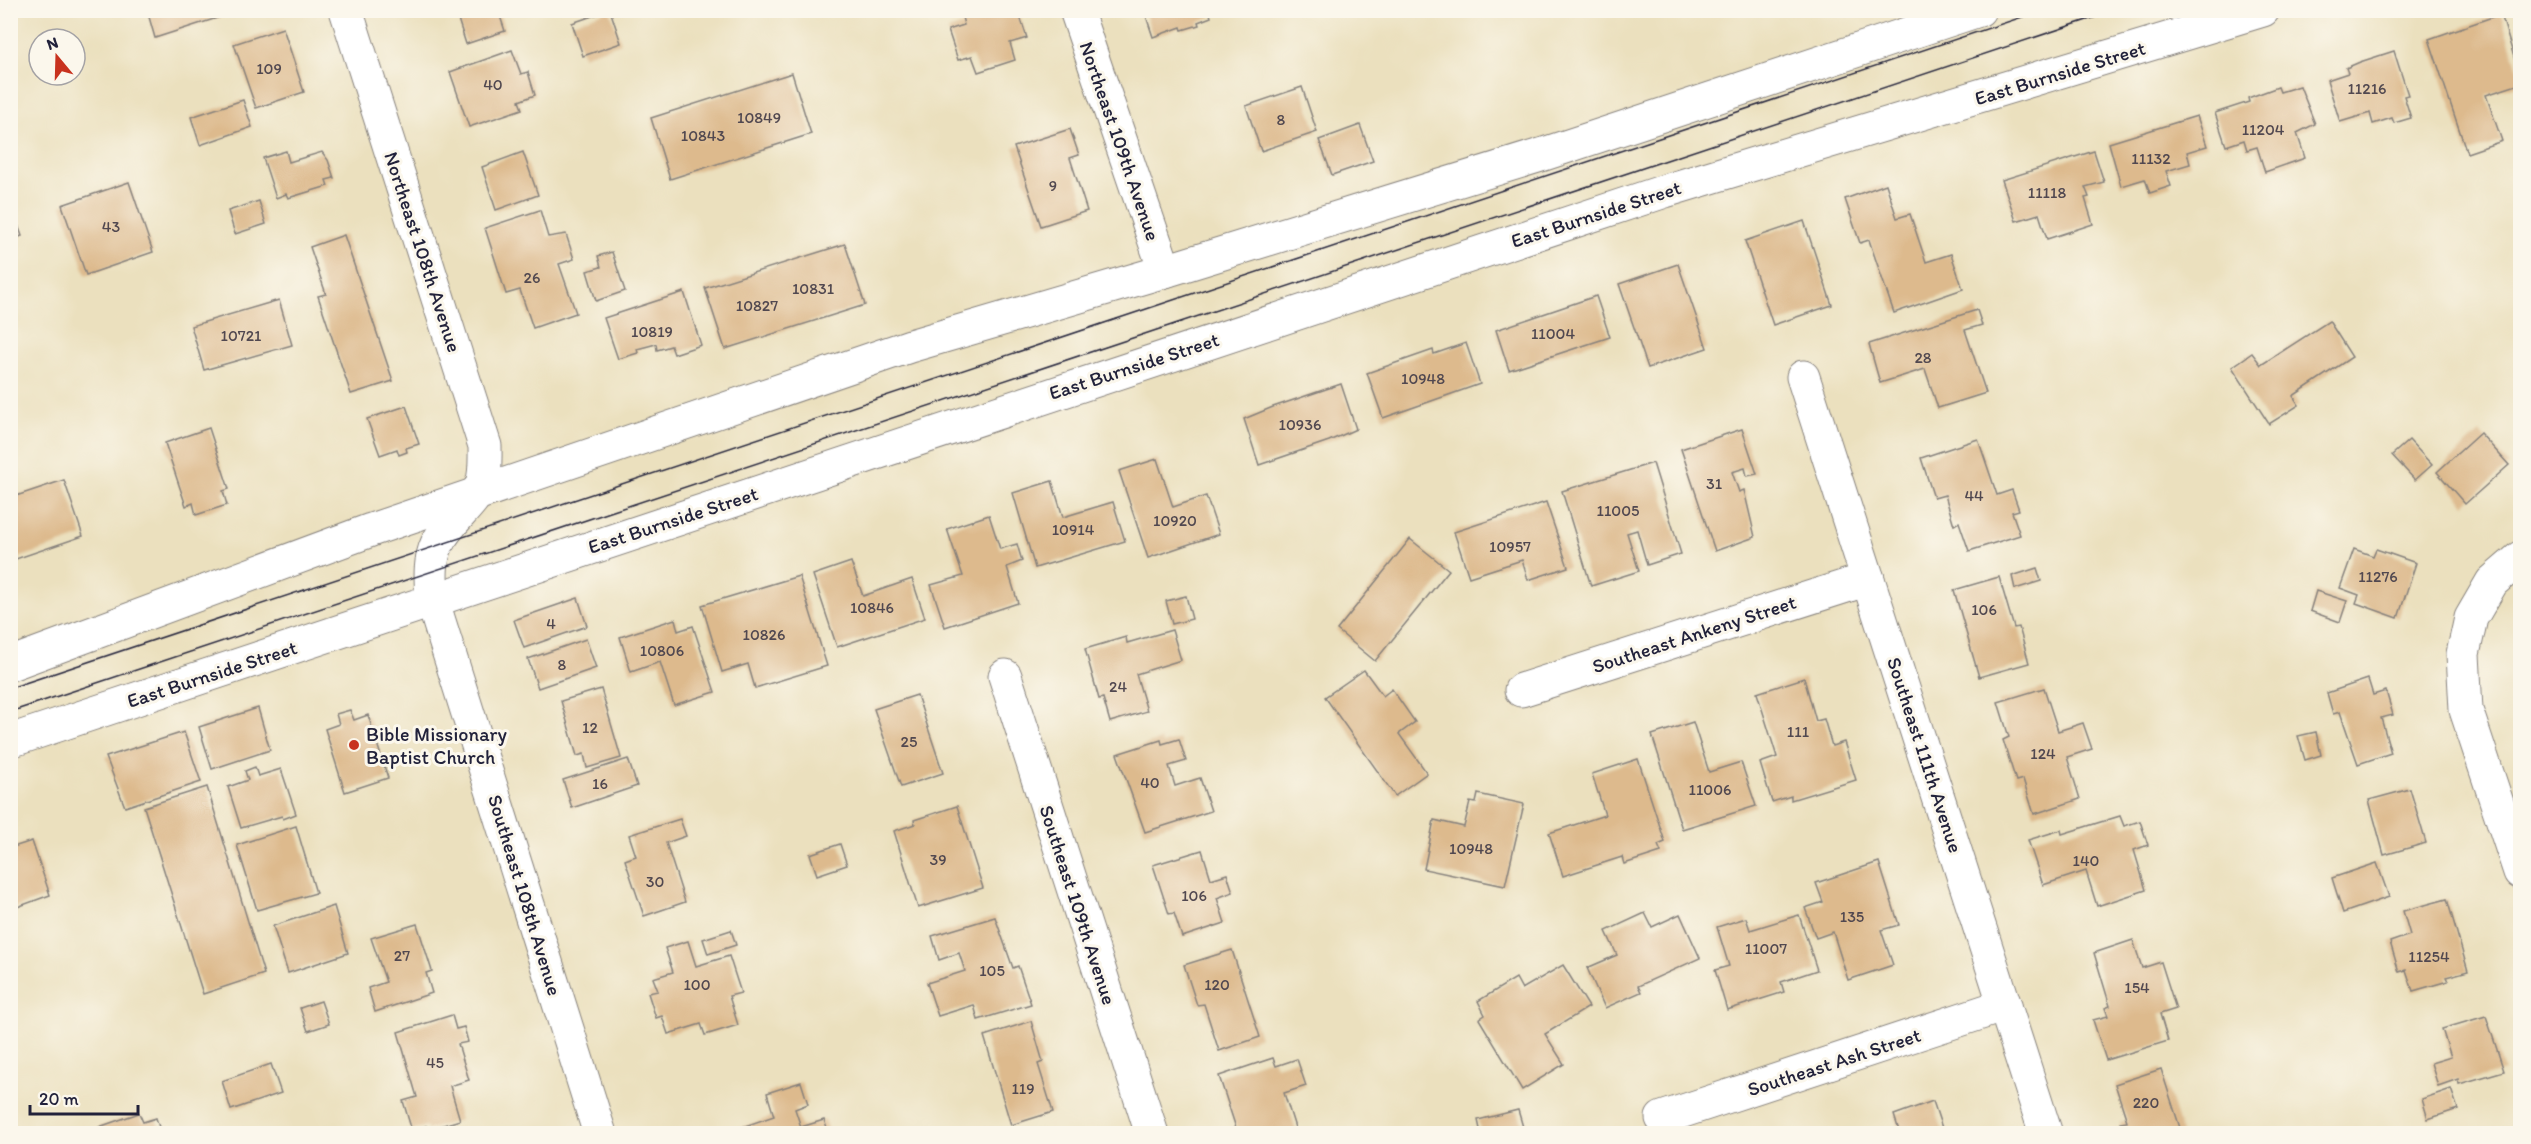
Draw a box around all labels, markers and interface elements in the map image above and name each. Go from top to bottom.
north arrow [27,27,87,87]
text: N [44,33,60,54]
street label: East Burnside Street [1972,36,2148,110]
street label: Northeast 109th Avenue [1075,38,1165,244]
house number: 109 [256,59,282,78]
house number: 40 [483,75,503,94]
house number: 11216 [2347,79,2387,98]
house number: 10849 [737,108,781,127]
house number: 8 [1277,110,1286,129]
house number: 11204 [2242,120,2285,139]
house number: 10843 [681,126,725,145]
street label: Northeast 108th Avenue [379,149,467,355]
house number: 11132 [2131,149,2171,168]
street label: East Burnside Street [1508,175,1684,253]
house number: 9 [1049,176,1057,195]
house number: 11118 [2028,183,2066,202]
house number: 43 [102,217,120,236]
house number: 26 [524,268,540,287]
house number: 10831 [792,279,835,298]
house number: 10827 [736,296,778,315]
house number: 10819 [631,322,673,341]
house number: 11004 [1531,324,1575,343]
house number: 10721 [220,326,262,345]
street label: East Burnside Street [1046,327,1222,405]
house number: 28 [1914,348,1932,367]
house number: 10948 [1401,369,1445,388]
house number: 10936 [1279,415,1321,434]
house number: 31 [1706,474,1723,493]
street label: East Burnside Street [585,481,761,559]
house number: 44 [1964,486,1984,505]
house number: 11005 [1597,501,1639,520]
house number: 10920 [1153,511,1197,530]
house number: 10914 [1052,520,1095,539]
house number: 10957 [1489,537,1531,556]
house number: 11276 [2358,567,2398,586]
street label: Southeast Ankeny Street [1589,590,1799,678]
house number: 10846 [850,598,894,617]
house number: 106 [1971,600,1997,619]
house number: 4 [546,614,556,633]
house number: 10826 [743,625,785,644]
street label: East Burnside Street [124,635,300,713]
house number: 10806 [640,641,684,660]
street label: Southeast 111th Avenue [1882,654,1968,856]
house number: 8 [558,655,567,674]
house number: 24 [1109,677,1127,696]
house number: 12 [582,718,599,737]
place label: Bible Missionary Baptist Church [366,722,507,769]
house number: 111 [1787,722,1810,741]
house number: 25 [901,732,917,751]
marker: Bible Missionary Baptist Church [347,738,361,752]
house number: 124 [2030,744,2056,763]
house number: 40 [1140,773,1160,792]
house number: 16 [592,774,608,793]
house number: 11006 [1688,780,1732,799]
street label: Southeast 108th Avenue [483,792,567,998]
street label: Southeast 109th Avenue [1034,802,1122,1008]
house number: 10948 [1449,839,1493,858]
house number: 39 [929,850,947,869]
house number: 140 [2073,851,2099,870]
house number: 30 [646,872,664,891]
house number: 106 [1181,886,1207,905]
house number: 135 [1840,907,1864,926]
house number: 11007 [1745,939,1787,958]
house number: 27 [394,946,410,965]
house number: 11254 [2408,947,2450,966]
house number: 105 [979,961,1005,980]
house number: 100 [683,975,711,994]
house number: 120 [1204,975,1230,994]
house number: 154 [2124,978,2150,997]
street label: Southeast Ash Street [1744,1023,1924,1101]
house number: 45 [426,1053,444,1072]
scale bar [30,1078,138,1116]
house number: 119 [1011,1079,1035,1098]
text: 20 m [39,1088,79,1110]
house number: 220 [2133,1093,2159,1112]

